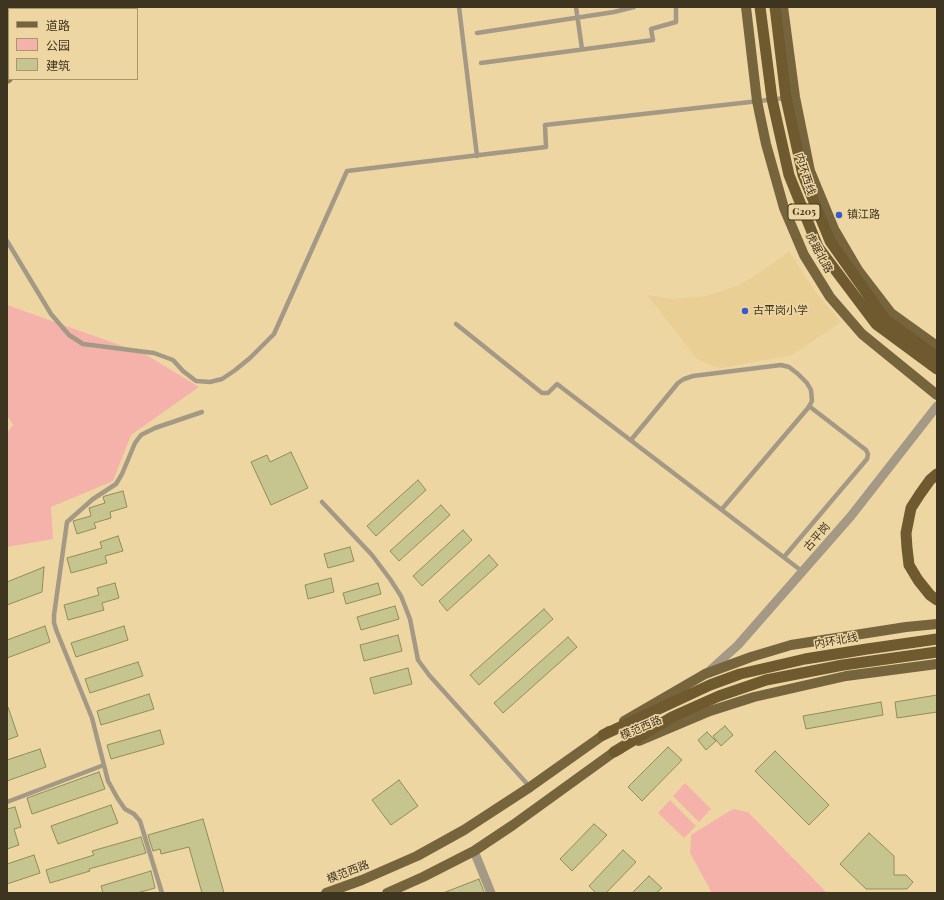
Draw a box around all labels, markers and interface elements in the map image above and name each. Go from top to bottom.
legend [8,8,138,80]
text: 道路 [46,17,70,33]
text: 公园 [46,37,70,53]
text: 建筑 [46,57,70,73]
street label: 内环西线 [792,151,818,197]
road number: G205 [788,204,820,220]
place label: 镇江路 [847,208,880,222]
marker: 镇江路 [834,210,844,220]
street label: 虎踞北路 [803,230,835,276]
place label: 古平岗小学 [753,304,808,318]
marker: 古平岗小学 [740,306,750,316]
street label: 古平岗 [801,520,833,554]
street label: 内环北线 [813,631,859,651]
street label: 模范西路 [618,713,664,743]
street label: 模范西路 [325,858,371,886]

